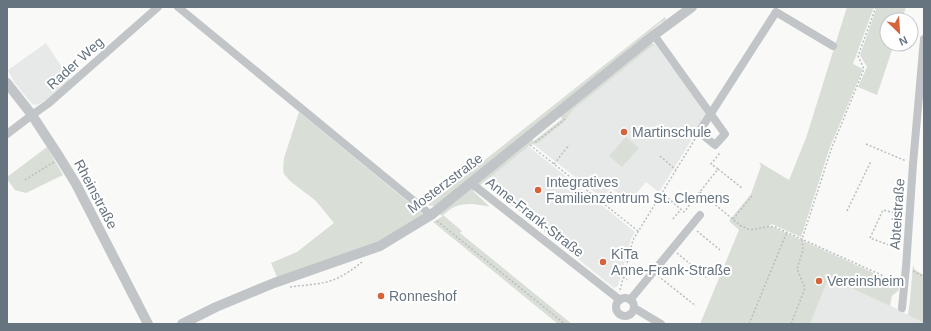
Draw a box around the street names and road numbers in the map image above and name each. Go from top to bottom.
street label: Rader Weg [43,33,107,93]
street label: Mosterzstraße [404,150,486,216]
street label: Rheinstraße [71,157,121,232]
street label: Anne-Frank-Straße [483,174,587,260]
street label: Abteistraße [887,178,907,250]

